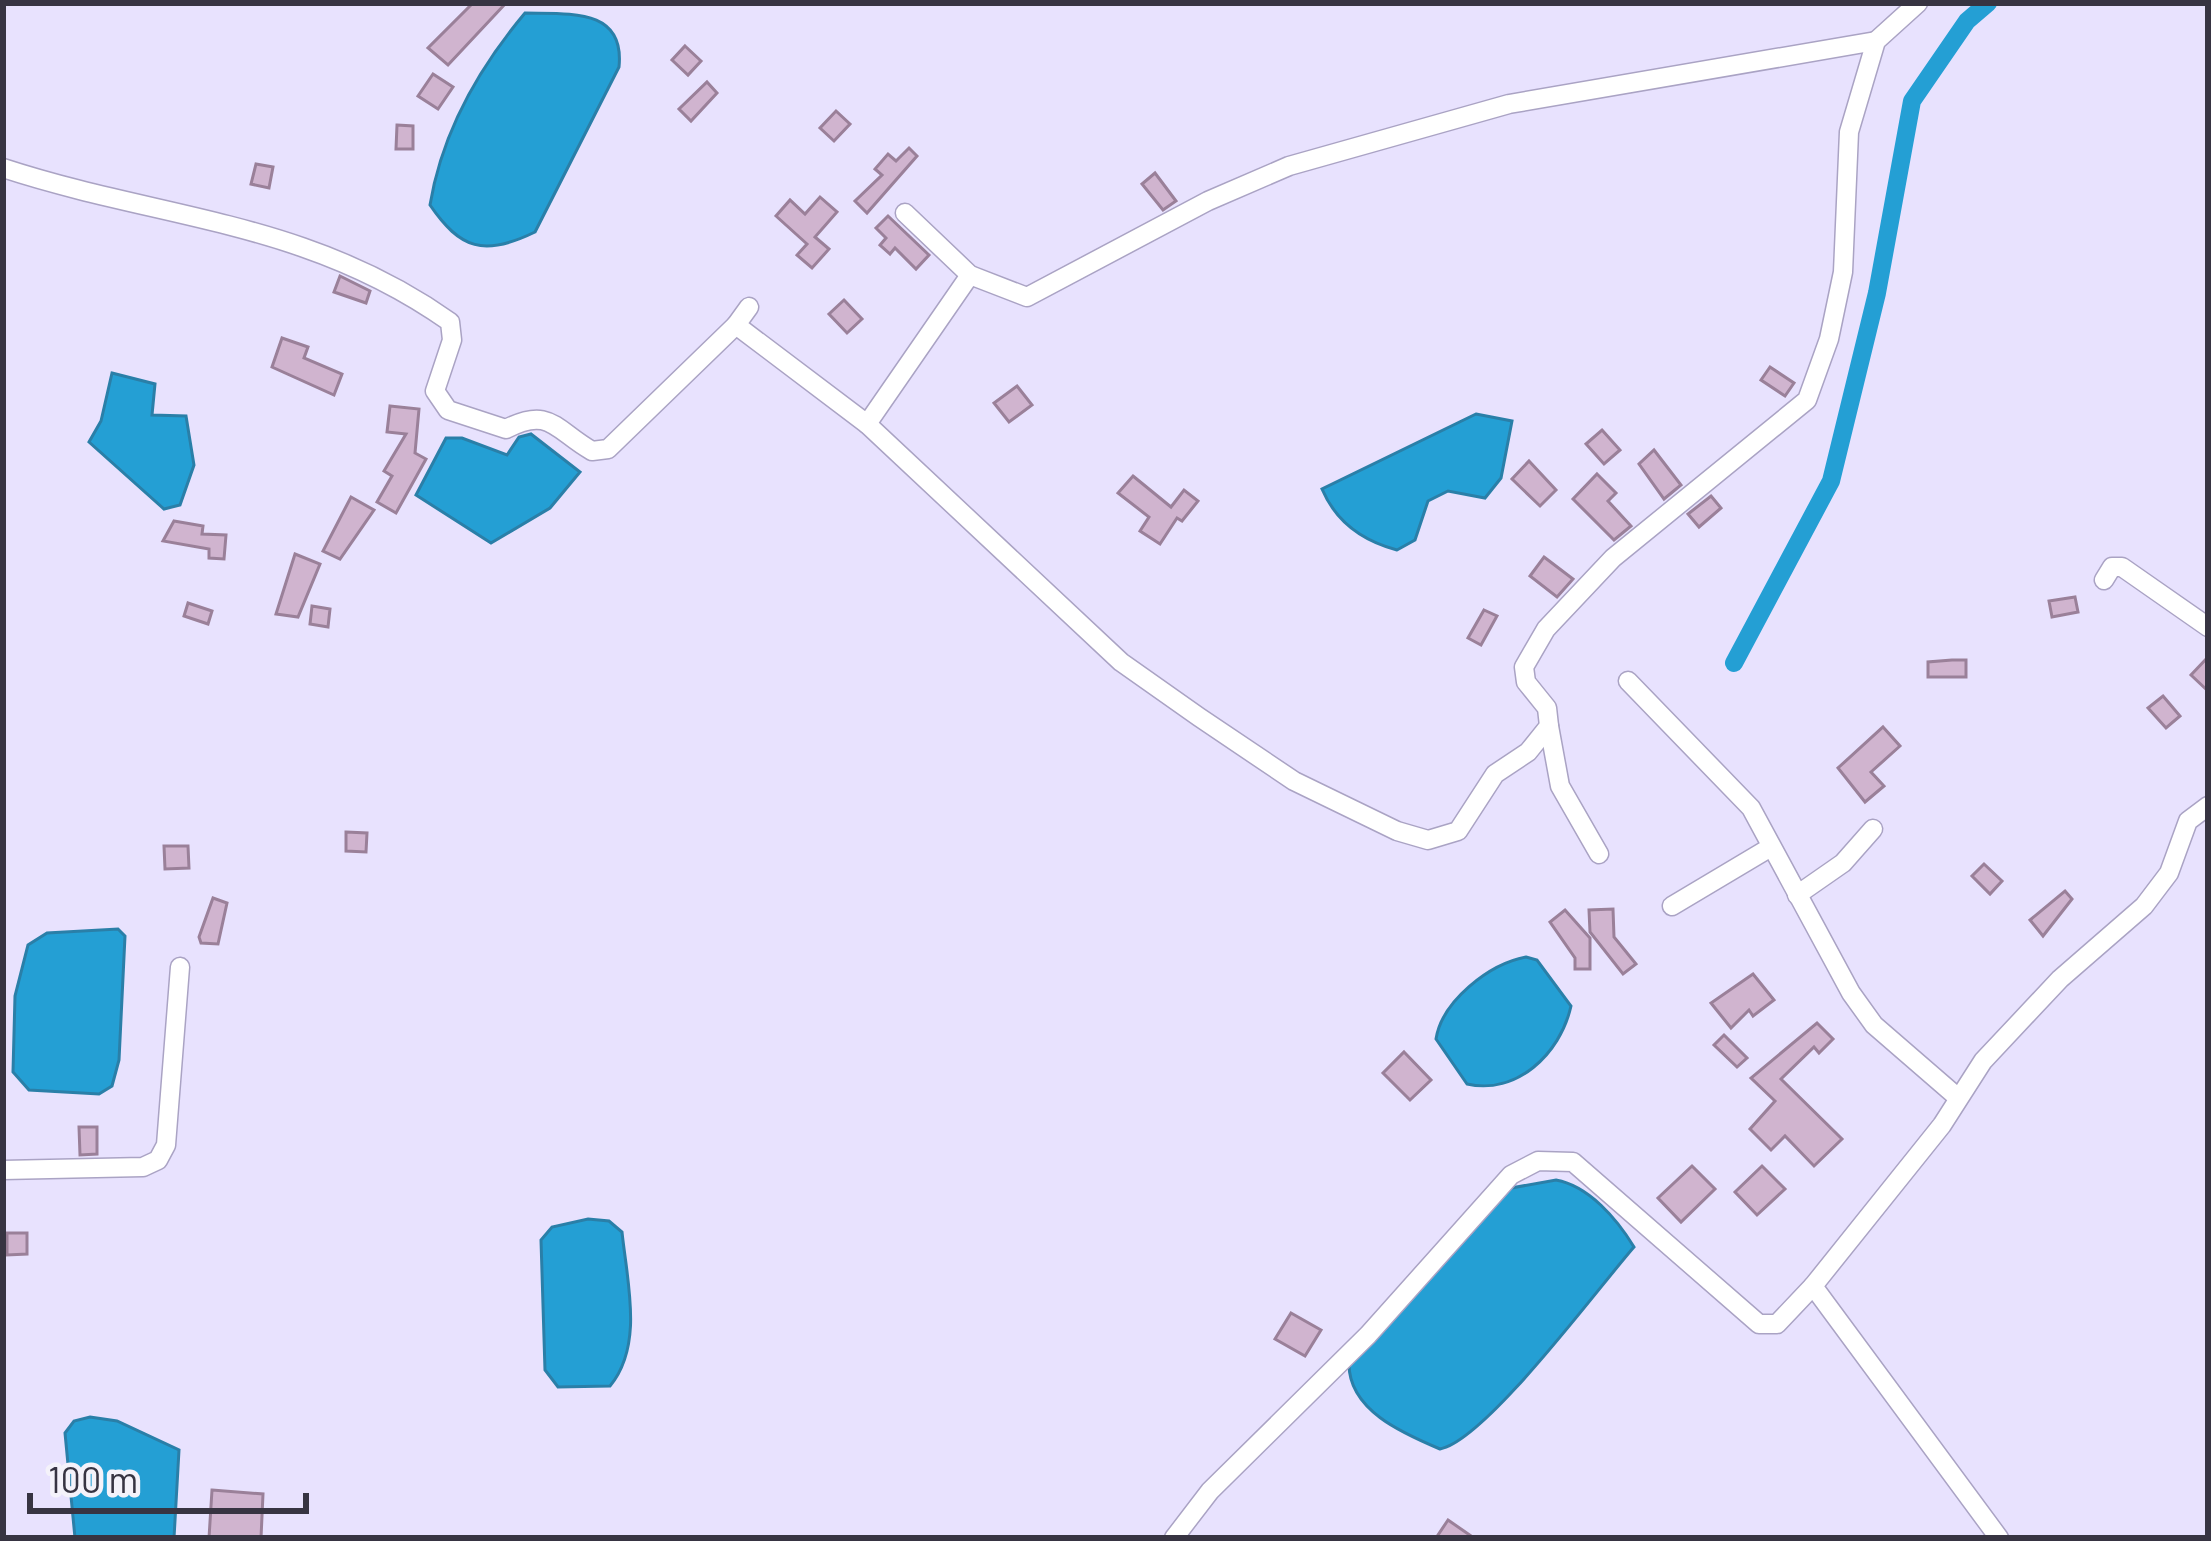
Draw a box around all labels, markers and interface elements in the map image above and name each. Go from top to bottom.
scale bar [30,1439,306,1513]
text: 100 m [48,1457,138,1500]

